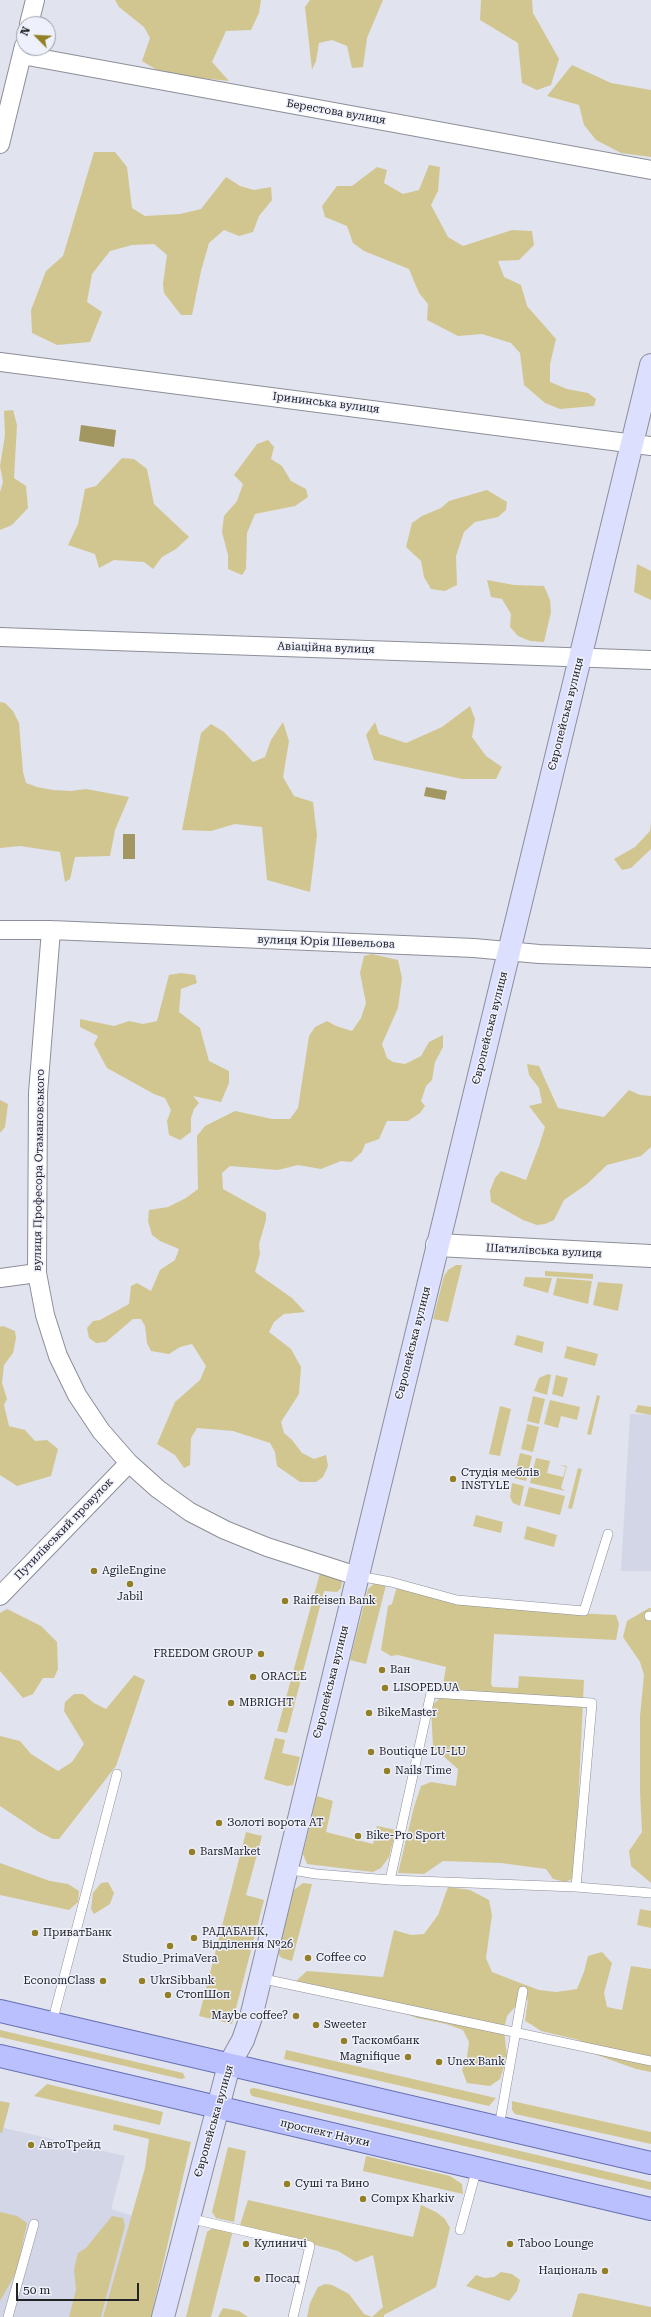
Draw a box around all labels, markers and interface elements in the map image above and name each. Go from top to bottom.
north arrow [16,16,56,56]
text: N [18,25,33,38]
street label: Берестова вулиця [285,97,387,127]
street label: Ірининська вулиця [272,390,380,416]
street label: Авіаційна вулиця [277,640,375,656]
street label: Європейська вулиця [546,656,586,772]
street label: вулиця Юрія Шевельова [257,933,395,951]
street label: Європейська вулиця [470,970,510,1086]
street label: вулиця Професора Отамановського [31,1069,47,1271]
street label: Шатилівська вулиця [486,1241,602,1261]
street label: Європейська вулиця [393,1285,433,1401]
place label: Студія меблів INSTYLE [461,1466,539,1492]
marker: Студія меблів INSTYLE [448,1474,458,1484]
street label: Путилівський провулок [12,1475,116,1583]
place label: AgileEngine [102,1564,166,1578]
marker: AgileEngine [89,1566,99,1576]
marker: Jabil [125,1579,135,1589]
place label: Jabil [117,1590,143,1604]
place label: Raiffeisen Bank [293,1594,376,1608]
marker: Raiffeisen Bank [280,1596,290,1606]
street label: Європейська вулиця [311,1624,351,1740]
place label: FREEDOM GROUP [153,1647,253,1661]
marker: FREEDOM GROUP [256,1649,266,1659]
place label: Ван [390,1663,410,1677]
marker: Ван [377,1665,387,1675]
place label: ORACLE [261,1670,307,1684]
marker: ORACLE [248,1672,258,1682]
place label: LISOPED.UA [393,1681,459,1695]
marker: LISOPED.UA [380,1683,390,1693]
place label: MBRIGHT [239,1696,294,1710]
marker: MBRIGHT [226,1698,236,1708]
place label: BikeMaster [377,1706,437,1720]
marker: BikeMaster [364,1708,374,1718]
place label: Boutique LU-LU [379,1745,466,1759]
marker: Boutique LU-LU [366,1747,376,1757]
place label: Nails Time [395,1764,451,1778]
marker: Nails Time [382,1766,392,1776]
place label: Золоті ворота АТ [227,1816,324,1830]
marker: Золоті ворота АТ [214,1818,224,1828]
place label: Bike-Pro Sport [366,1829,445,1843]
marker: Bike-Pro Sport [353,1831,363,1841]
place label: BarsMarket [200,1845,261,1859]
marker: BarsMarket [187,1847,197,1857]
place label: РАДАБАНК, Відділення №26 [202,1925,293,1951]
place label: ПриватБанк [43,1926,112,1940]
marker: ПриватБанк [30,1928,40,1938]
marker: РАДАБАНК, Відділення №26 [189,1933,199,1943]
marker: Studio_PrimaVera [165,1941,175,1951]
place label: Coffee co [316,1951,366,1965]
place label: Studio_PrimaVera [123,1952,217,1966]
marker: Coffee co [303,1953,313,1963]
place label: EconomClass [23,1974,95,1988]
place label: UkrSibbank [150,1974,215,1988]
marker: EconomClass [98,1976,108,1986]
marker: UkrSibbank [137,1976,147,1986]
place label: СтопШоп [176,1988,230,2002]
marker: СтопШоп [163,1990,173,2000]
place label: Maybe coffee? [211,2009,288,2023]
marker: Maybe coffee? [291,2011,301,2021]
place label: Sweeter [324,2018,366,2032]
marker: Sweeter [311,2020,321,2030]
place label: Таскомбанк [352,2034,420,2048]
marker: Таскомбанк [339,2036,349,2046]
place label: Magnifique [339,2050,400,2064]
marker: Magnifique [403,2052,413,2062]
place label: Unex Bank [447,2055,505,2069]
marker: Unex Bank [434,2057,444,2067]
street label: Європейська вулиця [192,2063,236,2179]
street label: проспект Науки [279,2116,371,2150]
place label: АвтоТрейд [39,2138,101,2152]
marker: АвтоТрейд [26,2140,36,2150]
place label: Суші та Вино [295,2177,369,2191]
marker: Суші та Вино [282,2179,292,2189]
place label: Compx Kharkiv [371,2192,454,2206]
marker: Compx Kharkiv [358,2194,368,2204]
place label: Кулиничі [254,2237,307,2251]
place label: Taboo Lounge [518,2237,594,2251]
marker: Кулиничі [241,2239,251,2249]
marker: Taboo Lounge [505,2239,515,2249]
place label: Національ [539,2264,597,2278]
marker: Національ [600,2266,610,2276]
place label: Посад [265,2272,300,2286]
marker: Посад [252,2274,262,2284]
scale bar [18,2275,141,2301]
text: 50 m [23,2283,50,2297]

